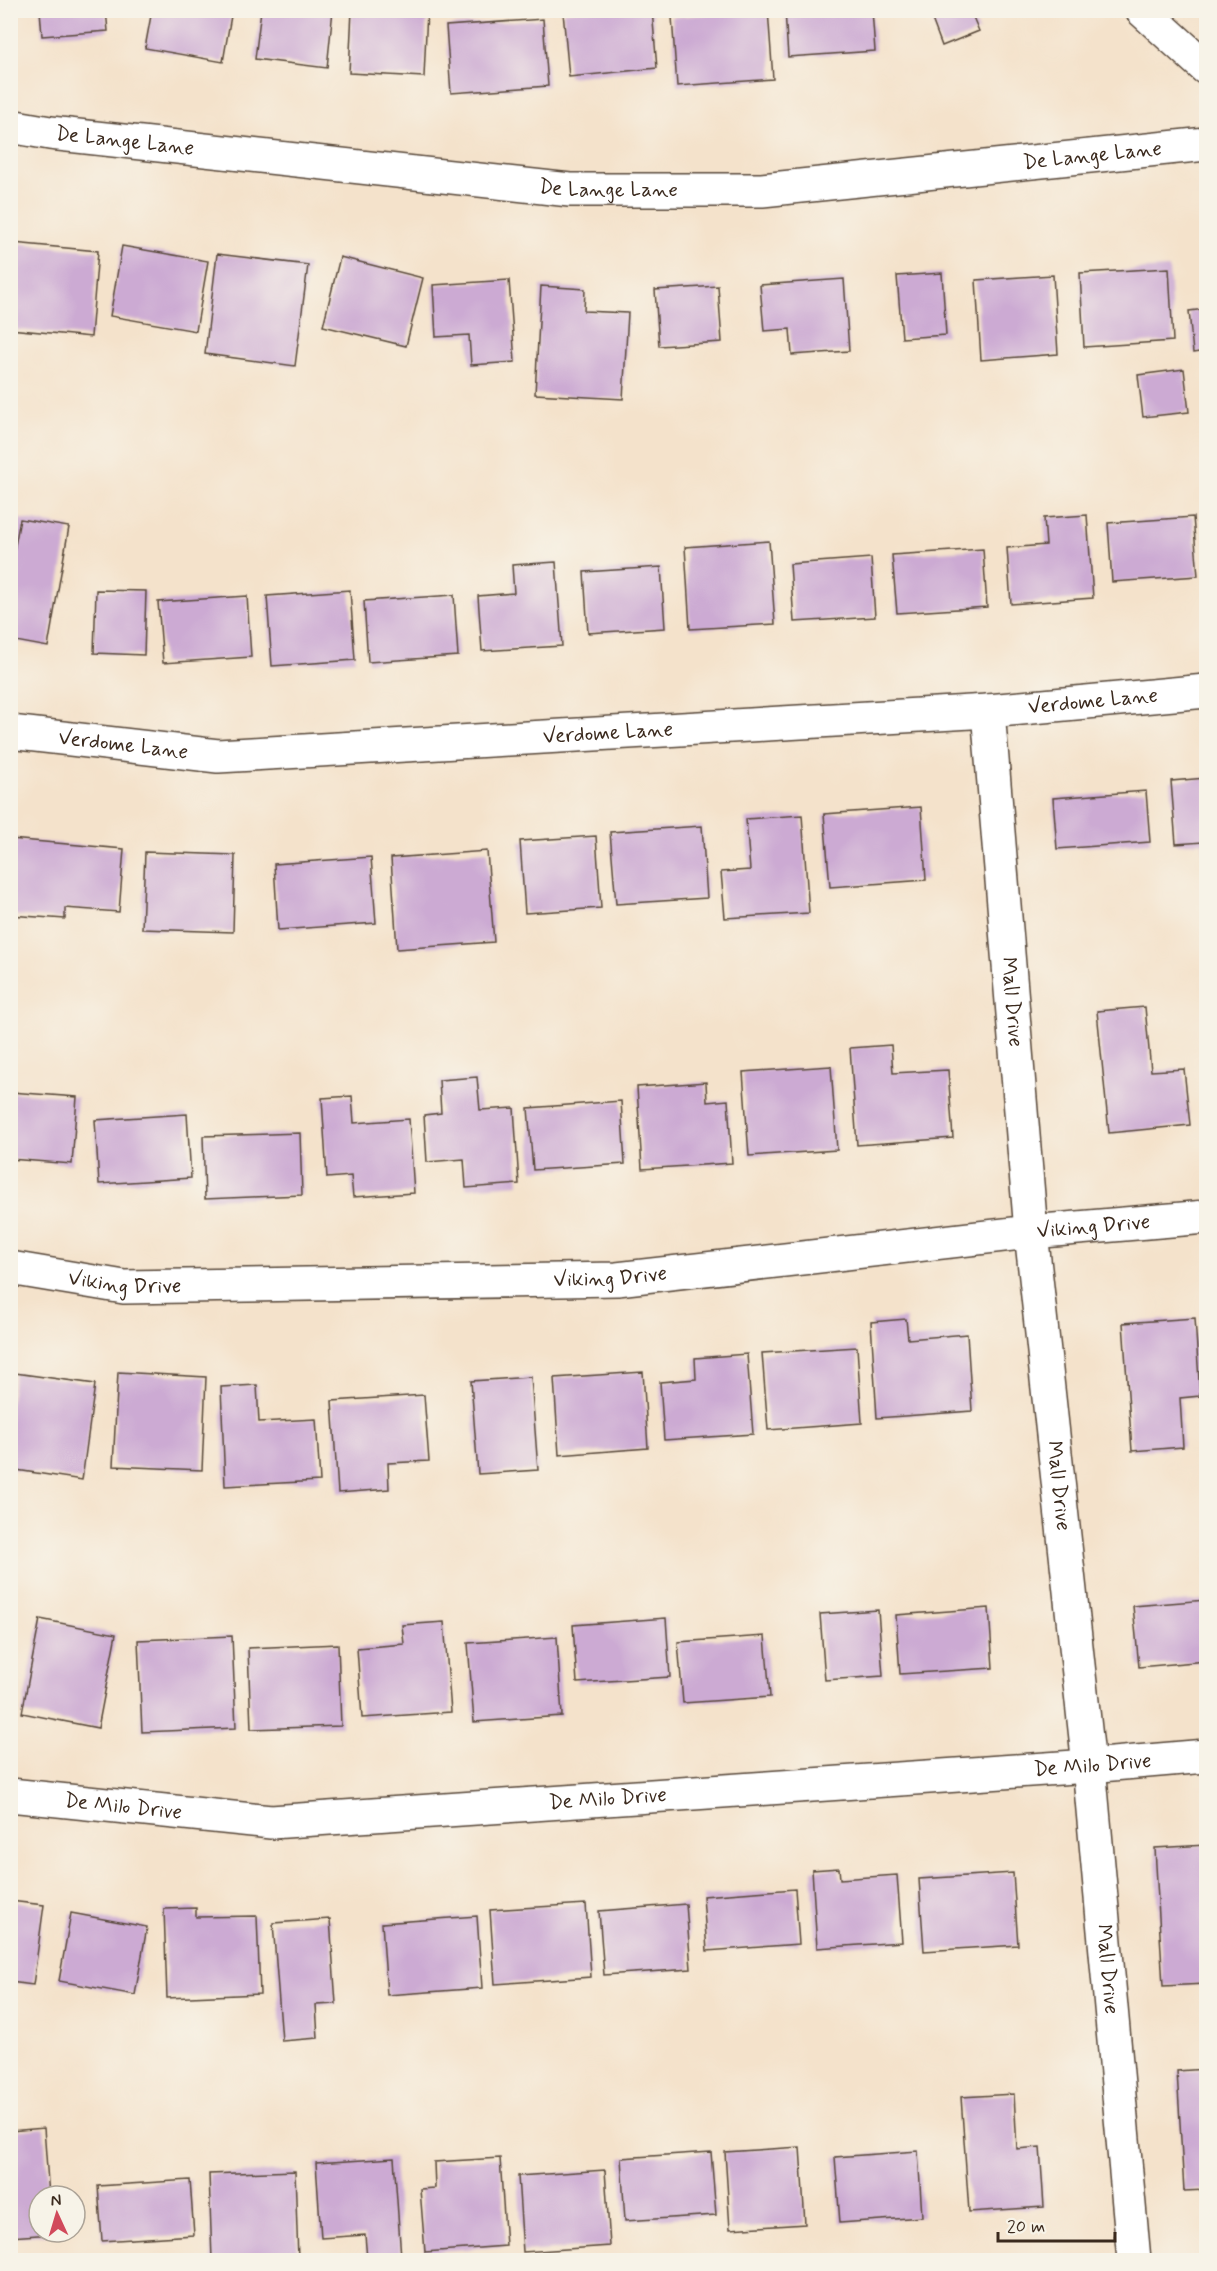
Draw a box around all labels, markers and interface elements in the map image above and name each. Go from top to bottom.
street label: De Lange Lane [54,120,196,163]
street label: De Lange Lane [1022,135,1163,177]
street label: De Lange Lane [537,173,678,204]
street label: Verdome Lane [1027,681,1159,721]
street label: Verdome Lane [542,715,674,751]
street label: Verdome Lane [57,724,190,766]
street label: Mall Drive [994,956,1030,1048]
street label: Viking Drive [1036,1208,1151,1245]
street label: Viking Drive [553,1259,669,1294]
street label: Viking Drive [66,1264,182,1302]
street label: Mall Drive [1040,1439,1077,1532]
street label: De Milo Drive [1033,1747,1153,1784]
street label: De Milo Drive [548,1781,668,1817]
street label: De Milo Drive [63,1787,184,1827]
street label: Mall Drive [1089,1923,1126,2016]
north arrow [27,2184,87,2244]
text: N [50,2190,62,2211]
scale bar [998,2205,1115,2243]
text: 20 m [1007,2215,1045,2239]

